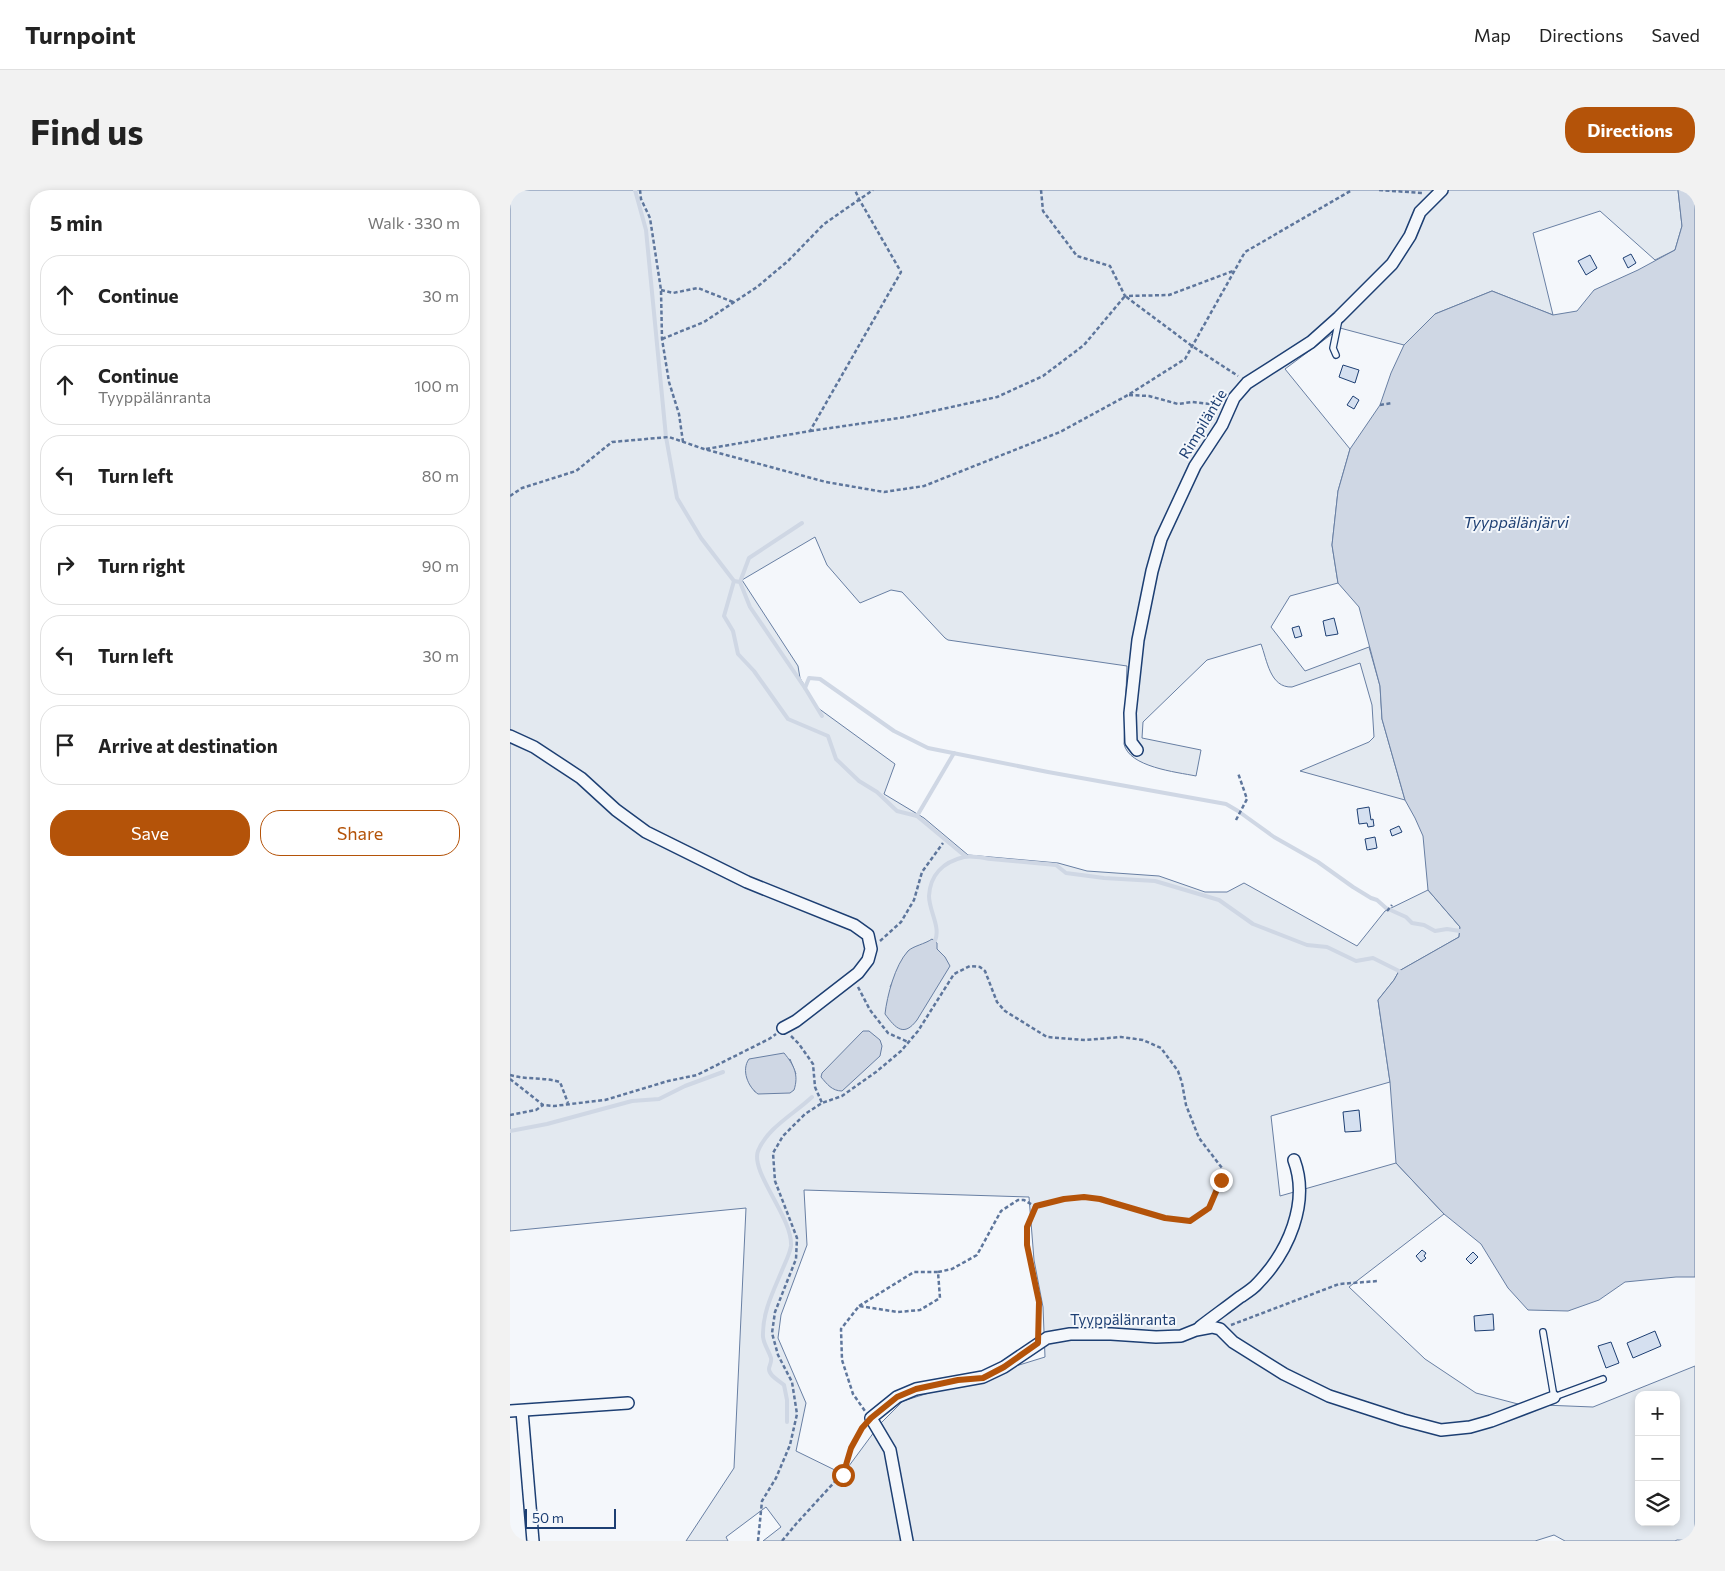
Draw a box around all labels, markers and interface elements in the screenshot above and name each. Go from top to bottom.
text: Turnpoint [25,20,136,49]
text: Map [1474,24,1511,46]
text: Directions [1539,24,1623,46]
text: Saved [1651,24,1700,46]
button: Directions [1565,107,1695,153]
text: Find us [30,109,144,152]
text: 5 min [50,210,103,235]
text: Walk · 330 m [368,213,460,232]
icon: ahead [51,281,79,309]
text: Continue [98,284,178,307]
text: 30 m [422,286,459,305]
text: Continue [98,364,178,387]
icon: ahead [51,371,79,399]
text: 100 m [414,376,459,395]
street label: Rimpiläntie [1174,385,1230,461]
text: Tyyppälänranta [98,387,211,406]
icon: left [51,461,79,489]
text: Turn left [98,464,173,487]
text: 80 m [422,466,459,485]
water label: Tyyppälänjärvi [1463,512,1570,531]
icon: right [51,551,79,579]
text: Turn right [98,554,185,577]
text: 90 m [422,556,459,575]
icon: left [51,641,79,669]
text: Turn left [98,644,173,667]
text: 30 m [422,646,459,665]
icon: arrive [51,731,79,759]
text: Arrive at destination [98,734,278,757]
button: Save [50,810,250,856]
button: Share [260,810,460,856]
route end [1210,1169,1233,1192]
street label: Tyyppälänranta [1070,1310,1176,1328]
map controls [1635,1391,1680,1526]
button: + [1635,1391,1680,1436]
button: − [1635,1436,1680,1481]
route start [832,1464,855,1487]
button: layers [1635,1481,1680,1526]
scale bar [525,1506,616,1529]
text: 50 m [532,1509,564,1526]

